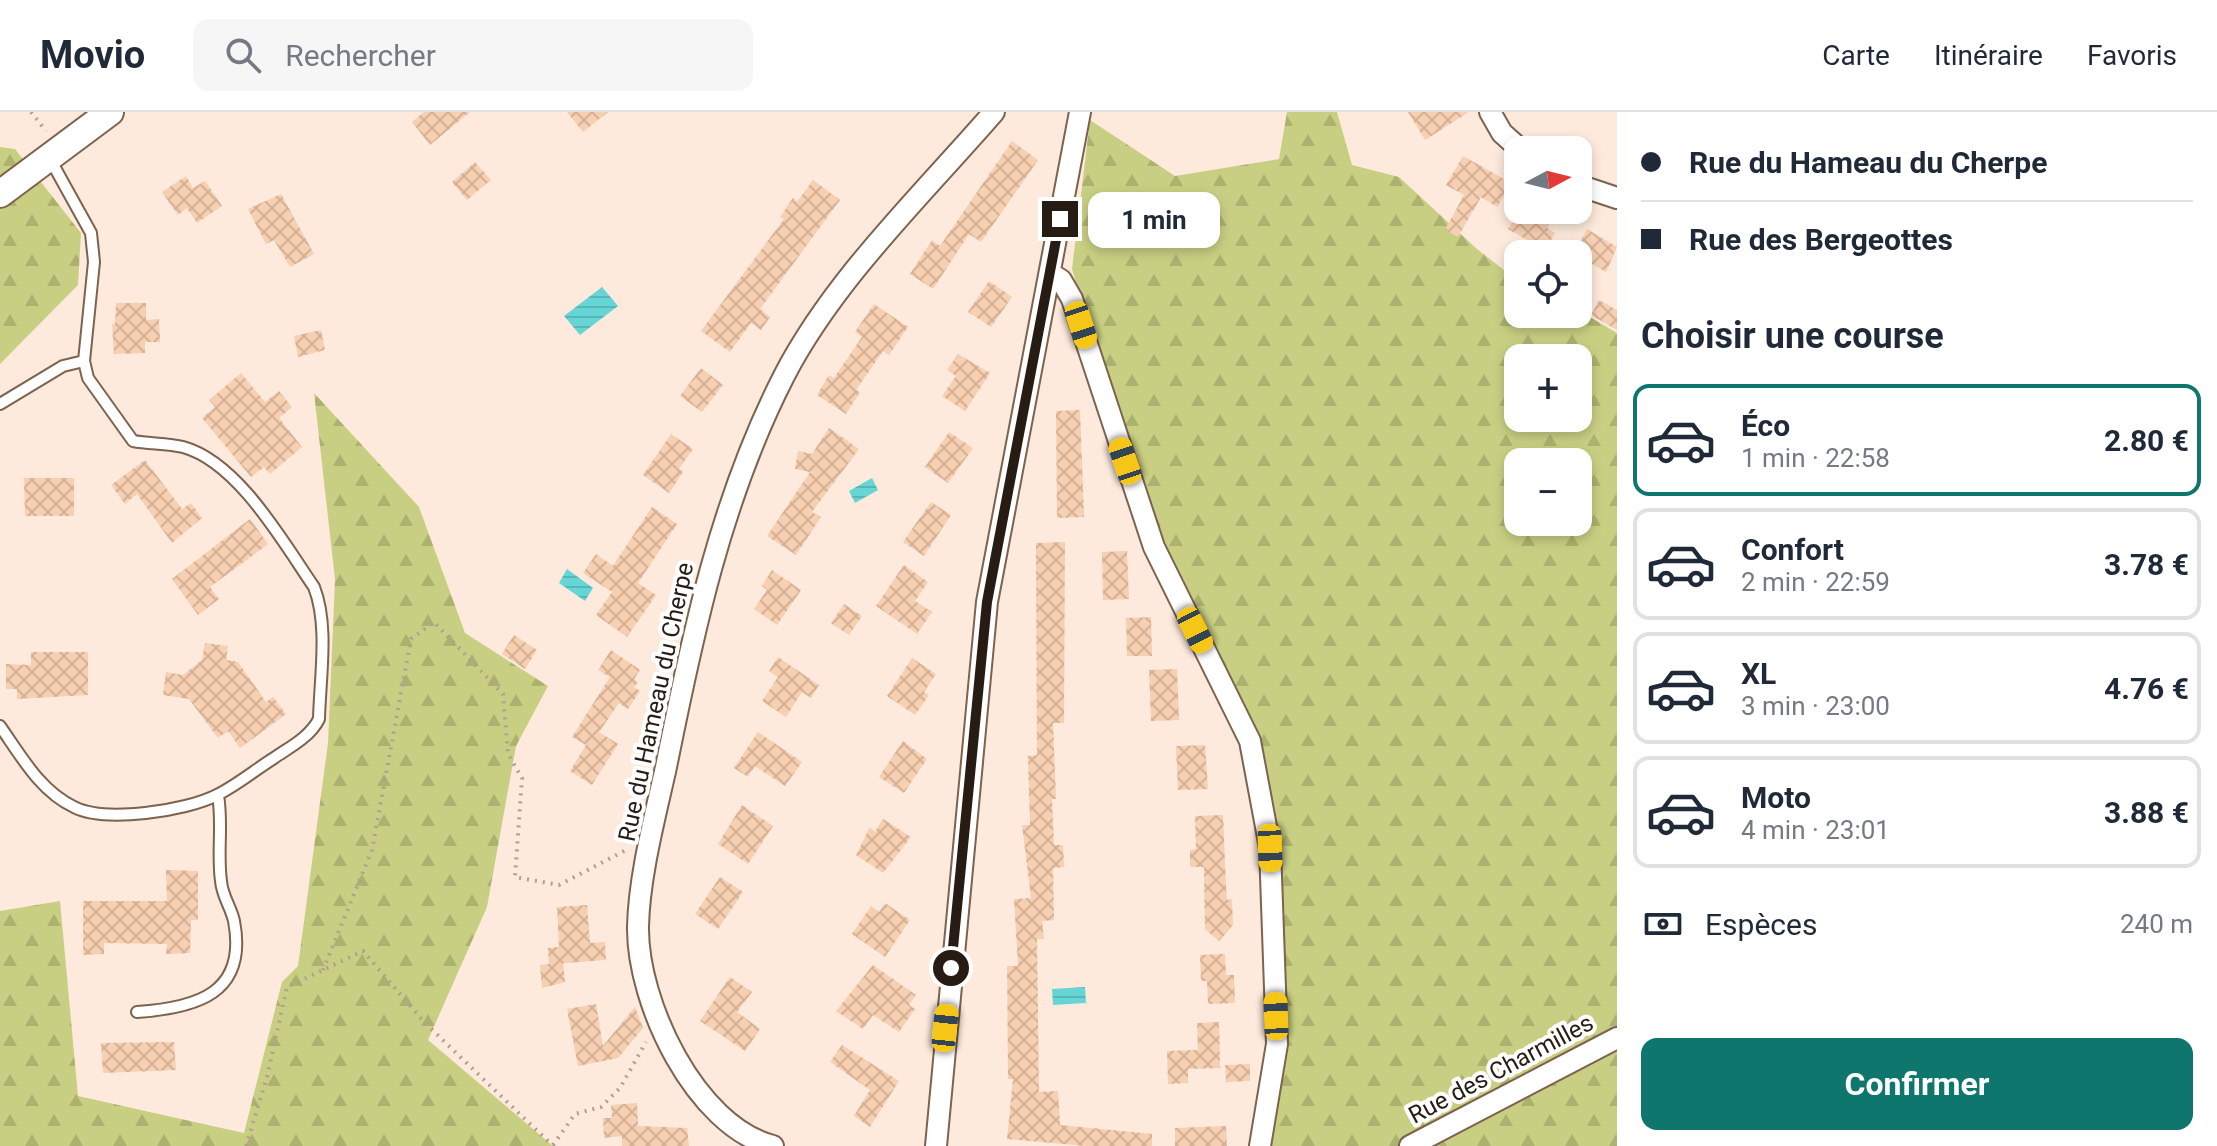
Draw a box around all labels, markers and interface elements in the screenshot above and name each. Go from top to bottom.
search box [193,19,753,91]
text: Movio [40,33,145,77]
icon: search [221,33,265,77]
text: Rechercher [285,38,436,73]
text: Carte [1822,39,1890,72]
text: Itinéraire [1934,39,2043,72]
text: Favoris [2087,39,2177,72]
north arrow [1504,136,1592,224]
map controls [1504,136,1592,536]
text: Rue du Hameau du Cherpe [1689,145,2047,180]
callout: 1 min [1088,191,1220,247]
route end [1042,201,1078,237]
text: 1 min [1121,205,1187,235]
text: Rue des Bergeottes [1689,222,1953,257]
button: locate [1504,240,1592,328]
car [1062,298,1100,352]
text: Choisir une course [1641,315,1944,357]
button: + [1504,344,1592,432]
icon: car [1645,404,1717,476]
text: Éco [1741,408,1790,443]
text: 2.80 € [2104,423,2189,458]
car [1106,434,1144,488]
text: 1 min · 22:58 [1741,443,1890,473]
button: − [1504,448,1592,536]
icon: car [1645,528,1717,600]
text: Confort [1741,532,1844,567]
text: 3.78 € [2104,547,2189,582]
street label: Rue du Hameau du Cherpe [613,560,699,844]
text: 2 min · 22:59 [1741,567,1890,597]
car [1173,603,1217,657]
icon: car [1645,652,1717,724]
text: XL [1741,656,1776,691]
text: 4.76 € [2104,671,2189,706]
text: 3 min · 23:00 [1741,691,1890,721]
icon: car [1645,776,1717,848]
text: Moto [1741,780,1811,815]
text: 3.88 € [2104,795,2189,830]
text: 4 min · 23:01 [1741,815,1890,845]
car [1257,824,1283,872]
icon: cash [1641,902,1685,946]
text: Espèces [1705,907,1817,942]
text: 240 m [2120,909,2193,939]
route start [933,950,969,986]
car [1263,992,1289,1040]
car [931,1003,959,1053]
street label: Rue des Charmilles [1404,1009,1598,1129]
button: Confirmer [1641,1038,2193,1130]

